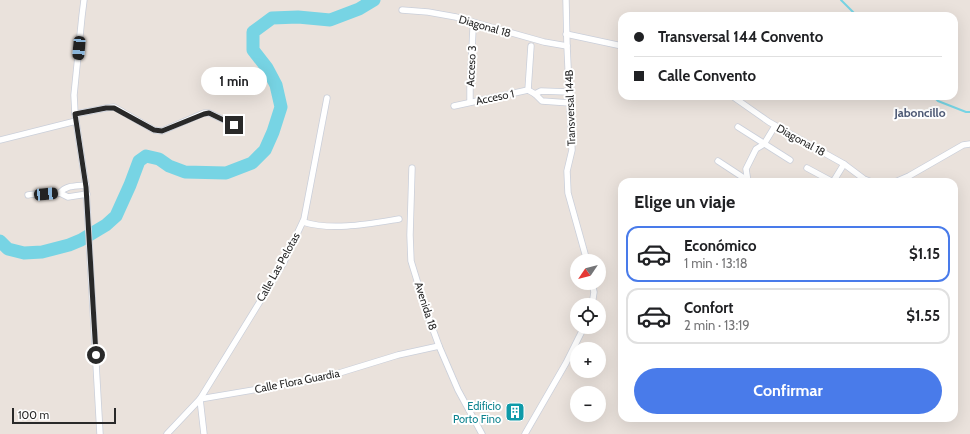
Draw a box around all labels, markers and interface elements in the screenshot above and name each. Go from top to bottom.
street label: Diagonal 18 [457,12,513,40]
text: Transversal 144 Convento [658,28,823,46]
car [72,36,86,60]
street label: Acceso 3 [463,45,479,87]
callout: 1 min [201,67,267,95]
text: Calle Convento [658,67,756,85]
street label: Transversal 144B [562,69,578,146]
text: 1 min [219,73,249,89]
street label: Acceso 1 [475,86,515,108]
district label: Jaboncillo [894,105,946,120]
route end [225,116,243,134]
street label: Diagonal 18 [774,121,828,159]
car [34,187,58,201]
text: Elige un viaje [634,191,735,213]
street label: Calle Las Pelotas [253,230,303,304]
icon: car [636,236,672,272]
text: Económico [684,237,756,255]
text: $1.15 [909,245,940,263]
north arrow [570,254,606,290]
map controls [570,254,606,422]
text: 1 min · 13:18 [684,255,748,271]
street label: Avenida 18 [412,280,440,332]
button: locate [570,298,606,334]
icon: car [636,298,672,334]
text: Confort [684,299,733,317]
text: $1.55 [906,307,940,325]
text: 2 min · 13:19 [684,317,750,333]
button: + [570,342,606,378]
route start [87,346,105,364]
street label: Calle Flora Guardia [253,366,341,396]
button: Confirmar [634,368,942,414]
button: − [570,386,606,422]
place label: Edificio Porto Fino [453,399,501,426]
building icon: Edificio Porto Fino [504,401,526,423]
scale bar [12,406,116,425]
text: 100 m [18,408,49,422]

